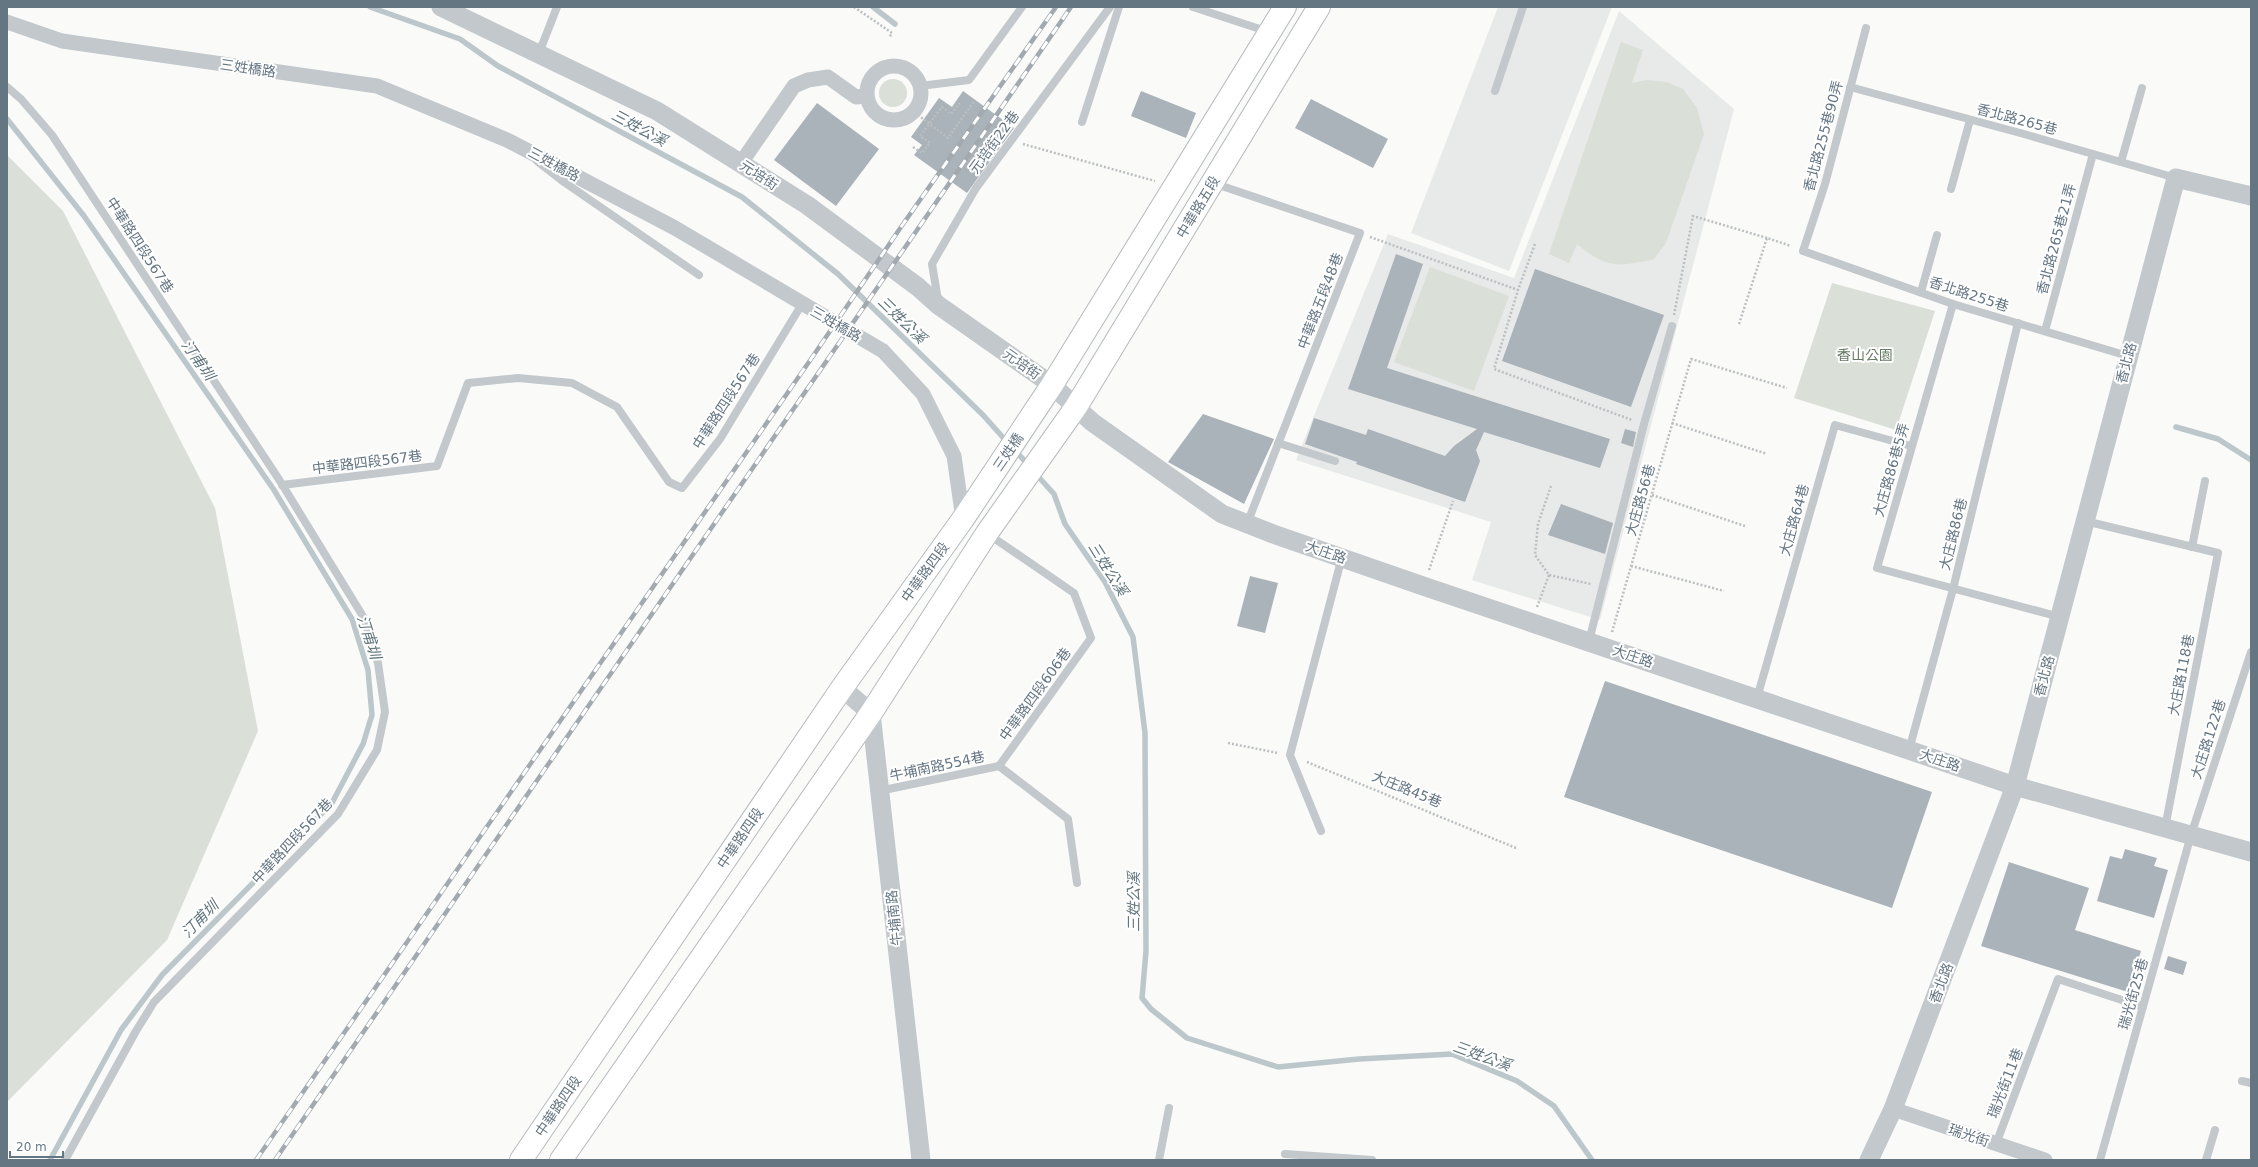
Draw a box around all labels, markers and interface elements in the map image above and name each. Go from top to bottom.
street label: 三姓橋路 [219,56,277,80]
street label: 香北路255巷90弄 [1800,79,1846,193]
street label: 香北路265巷 [1975,101,2059,137]
water label: 三姓公溪 [608,106,671,151]
street label: 元培街22巷 [966,107,1022,177]
street label: 三姓橋路 [526,144,582,184]
street label: 元培街 [737,157,781,193]
street label: 中華路五段 [1173,173,1223,241]
street label: 香北路265巷21弄 [2033,182,2079,296]
street label: 中華路四段567巷 [103,194,177,296]
street label: 中華路五段48巷 [1294,251,1346,351]
street label: 香北路255巷 [1927,274,2011,314]
water label: 三姓公溪 [874,293,931,349]
street label: 三姓橋路 [808,303,864,345]
water label: 汀甫圳 [178,336,219,385]
street label: 香北路 [2113,341,2139,385]
street label: 元培街 [1000,345,1044,383]
park label: 香山公園 [1837,347,1893,363]
street label: 中華路四段567巷 [689,350,763,452]
street label: 大庄路86巷5弄 [1870,421,1912,519]
street label: 三姓橋 [990,430,1026,474]
street label: 中華路四段567巷 [311,447,423,477]
street label: 大庄路56巷 [1622,462,1658,538]
street label: 大庄路64巷 [1776,482,1812,558]
street label: 大庄路86巷 [1936,496,1970,572]
street label: 大庄路 [1304,538,1348,566]
street label: 中華路四段 [898,539,952,605]
water label: 三姓公溪 [1084,539,1133,601]
water label: 汀甫圳 [353,613,385,663]
street label: 大庄路118巷 [2165,633,2197,717]
street label: 大庄路 [1611,642,1655,670]
street label: 中華路四段606巷 [996,645,1074,743]
street label: 香北路 [2031,654,2057,698]
street label: 大庄路122巷 [2188,697,2228,781]
street label: 大庄路 [1918,746,1962,774]
street label: 牛埔南路554巷 [888,748,986,784]
street label: 大庄路45巷 [1370,768,1444,810]
street label: 中華路四段567巷 [248,795,336,887]
street label: 中華路四段 [714,805,766,871]
water label: 三姓公溪 [1125,870,1143,932]
street label: 牛埔南路 [883,889,905,947]
water label: 汀甫圳 [178,895,224,941]
street label: 瑞光街25巷 [2115,956,2151,1032]
street label: 香北路 [1926,961,1956,1005]
water label: 三姓公溪 [1451,1037,1515,1075]
street label: 瑞光街11巷 [1984,1046,2026,1120]
street label: 中華路四段 [532,1073,584,1139]
street label: 瑞光街 [1947,1121,1991,1149]
scale bar [10,1133,63,1159]
text: 20 m [16,1140,47,1154]

